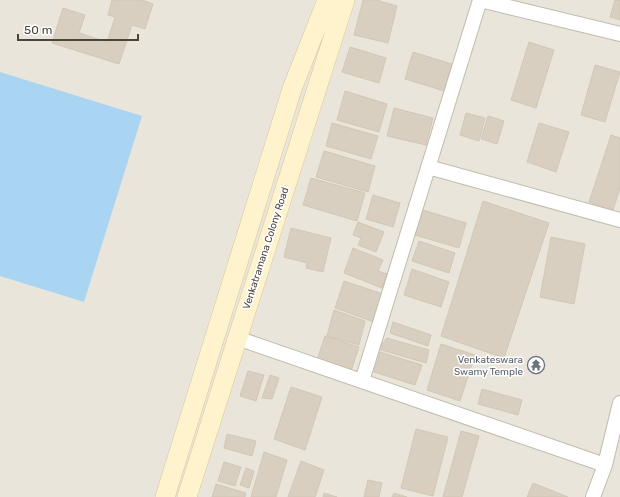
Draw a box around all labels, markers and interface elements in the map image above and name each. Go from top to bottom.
scale bar [18,16,138,42]
text: 50 m [24,23,52,37]
street label: Venkatramana Colony Road [241,186,291,311]
place label: Venkateswara Swamy Temple [454,354,523,378]
temple icon: Venkateswara Swamy Temple [526,355,546,375]

